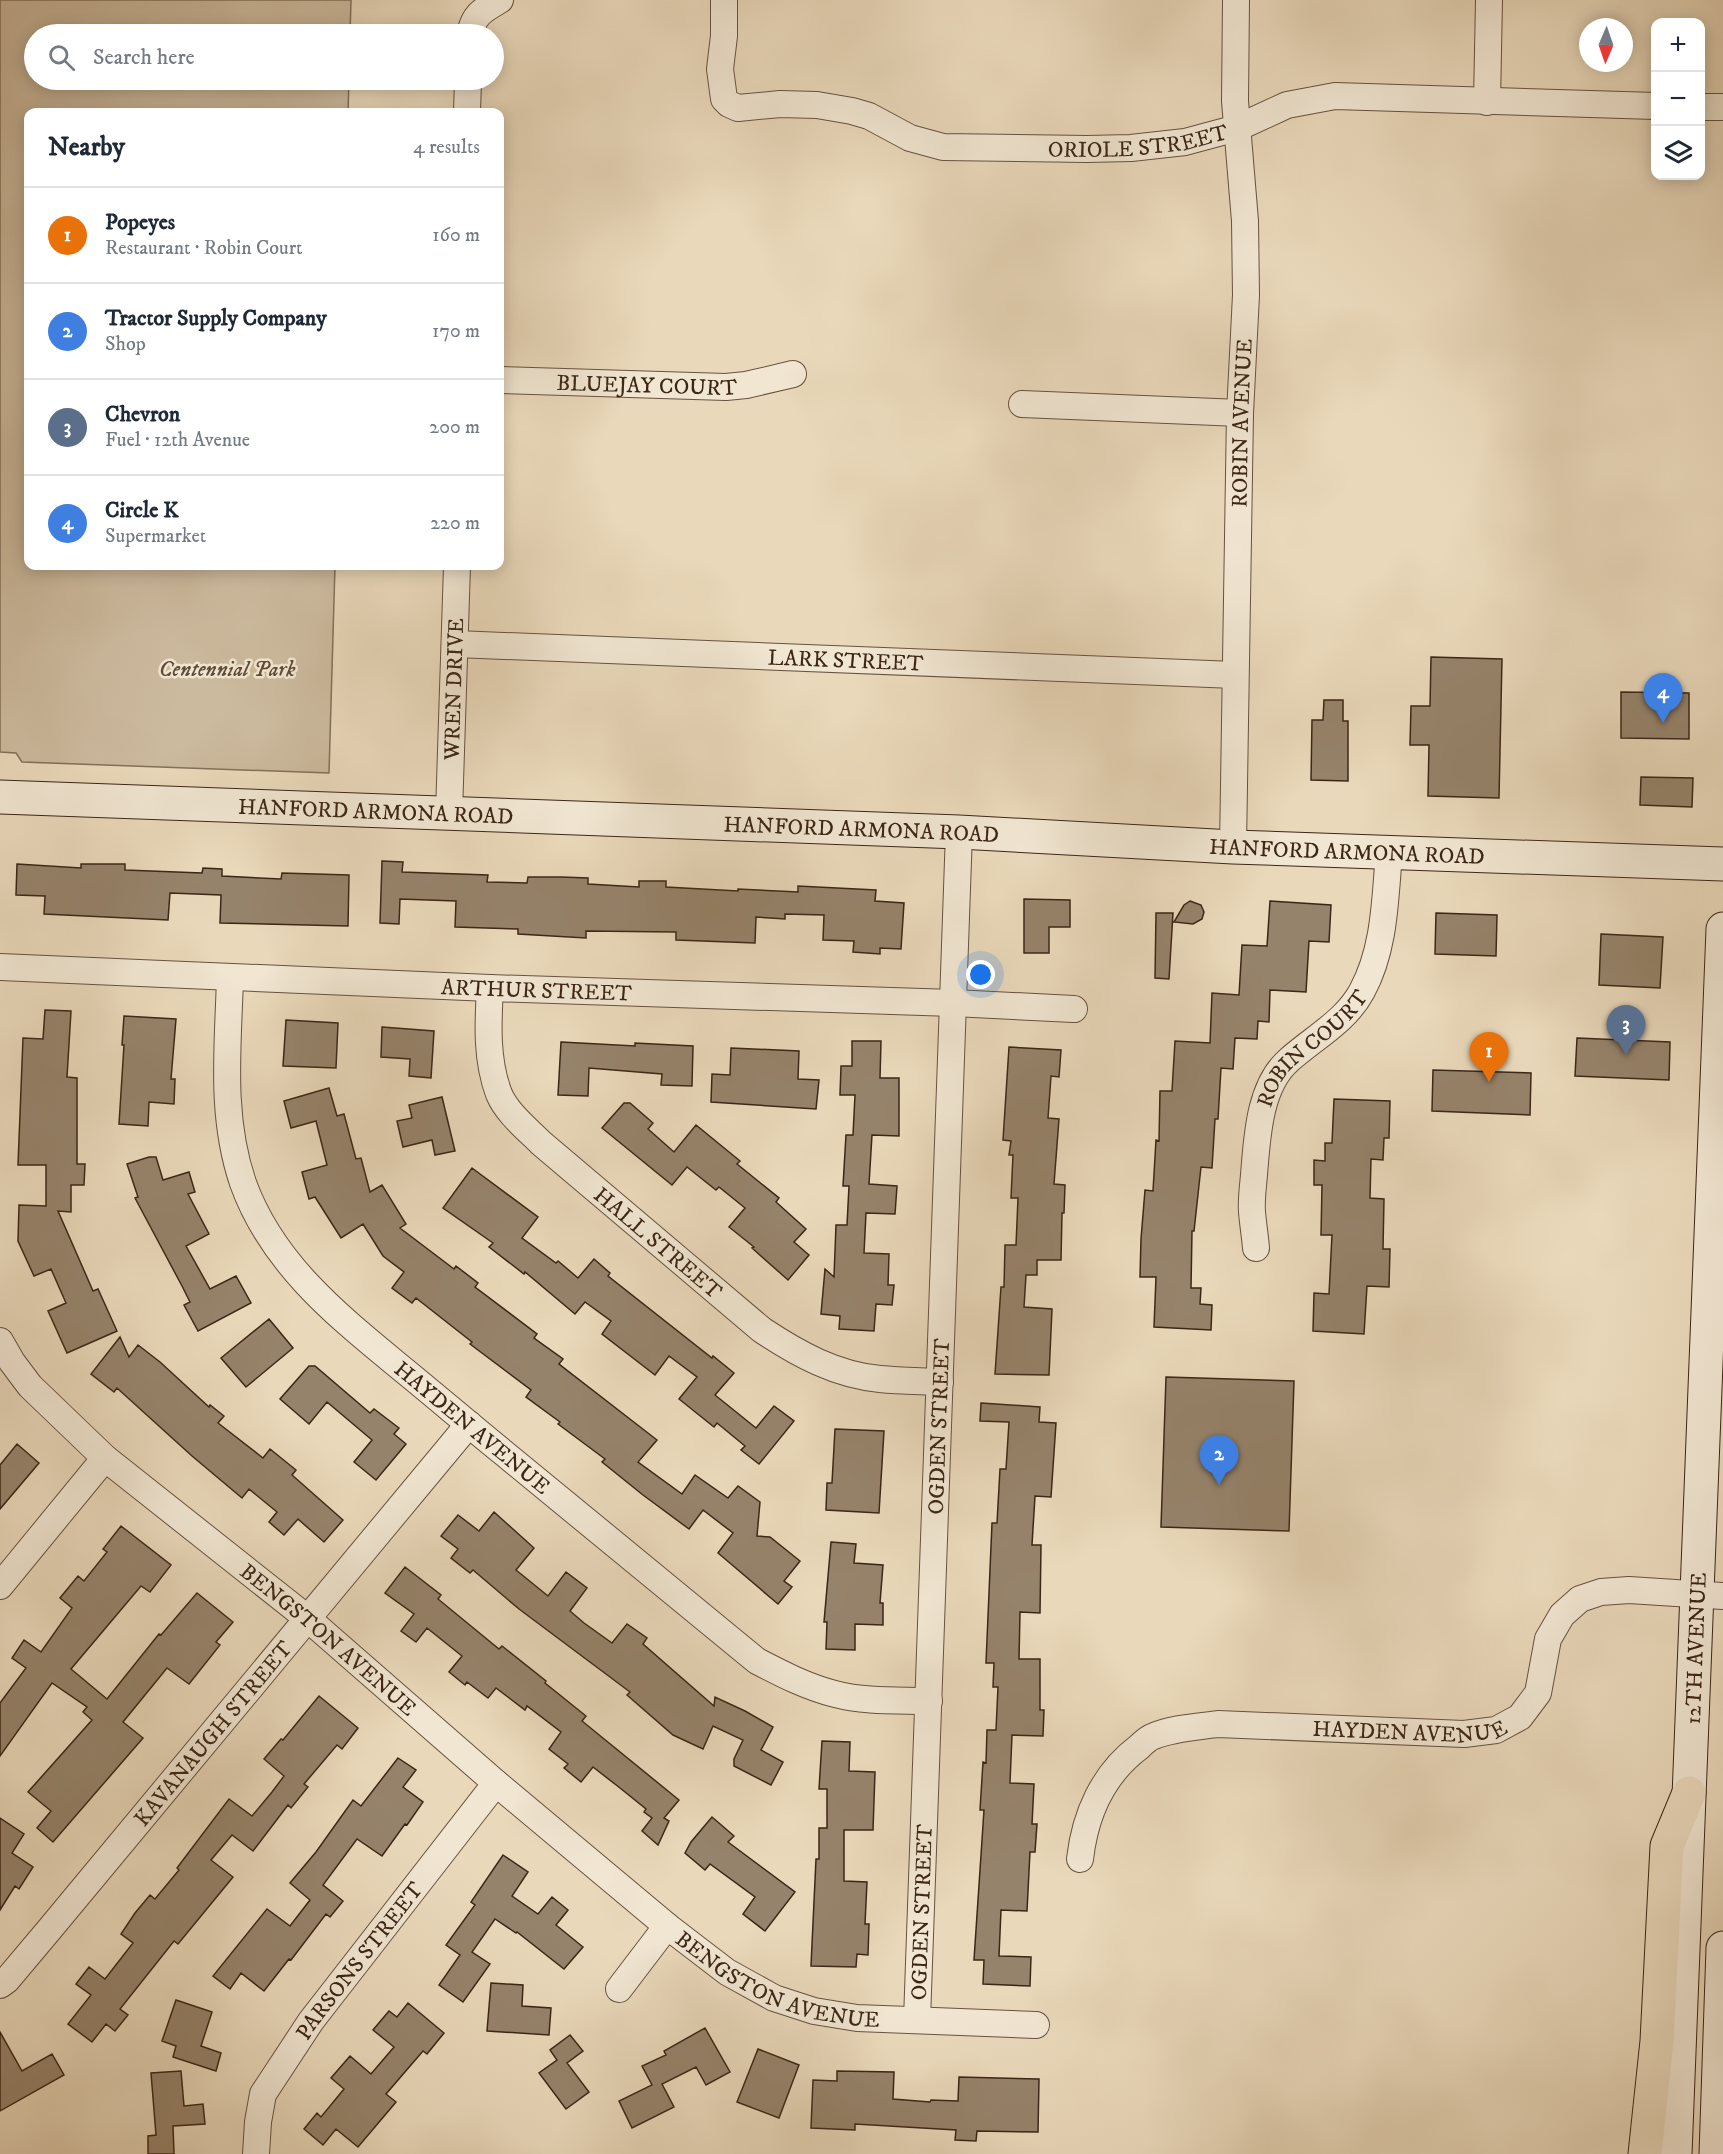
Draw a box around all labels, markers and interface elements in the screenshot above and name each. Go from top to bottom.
north arrow [1579,18,1633,72]
map controls [1651,18,1705,180]
button: + [1651,18,1705,72]
search box [24,24,504,90]
icon: search [45,41,78,74]
text: Search here [93,44,195,71]
button: − [1651,72,1705,126]
street label: ORIOLE STREET [1048,119,1231,164]
button: layers [1651,126,1705,180]
text: Nearby [48,131,125,164]
text: 4 results [413,135,480,160]
text: Popeyes [105,209,175,236]
text: 1 [64,223,71,248]
text: 160 m [432,223,480,248]
text: Restaurant · Robin Court [105,236,303,261]
text: Tractor Supply Company [105,305,327,332]
text: 2 [63,319,72,344]
text: 170 m [432,319,480,344]
text: Shop [105,332,146,357]
street label: ROBIN AVENUE [1226,338,1259,508]
street label: BLUEJAY COURT [556,370,739,402]
text: Chevron [105,401,180,428]
text: 3 [64,415,71,440]
text: 200 m [429,415,480,440]
text: Fuel · 12th Avenue [105,428,250,453]
text: Circle K [105,497,179,524]
text: 4 [62,511,73,536]
text: 220 m [430,511,480,536]
text: Supermarket [105,524,206,549]
street label: WREN DRIVE [439,617,470,762]
street label: LARK STREET [767,644,924,678]
park label: Centennial Park [159,656,296,683]
pin: 4 [1644,674,1682,723]
street label: HANFORD ARMONA ROAD [237,794,514,831]
street label: HANFORD ARMONA ROAD [723,811,1000,849]
street label: HANFORD ARMONA ROAD [1208,834,1485,871]
your location [966,960,995,989]
street label: ARTHUR STREET [441,974,633,1008]
street label: ROBIN COURT [1252,985,1375,1111]
pin: 3 [1606,1006,1646,1055]
pin: 1 [1470,1032,1508,1082]
street label: HALL STREET [588,1182,727,1306]
street label: OGDEN STREET [923,1338,956,1515]
street label: HAYDEN AVENUE [388,1356,555,1500]
pin: 2 [1200,1436,1238,1485]
street label: BENGSTON AVENUE [234,1558,421,1722]
street label: 12TH AVENUE [1680,1572,1713,1725]
street label: KAVANAUGH STREET [129,1635,299,1832]
street label: HAYDEN AVENUE [1312,1714,1512,1750]
street label: OGDEN STREET [906,1823,939,2001]
street label: PARSONS STREET [290,1876,429,2045]
street label: BENGSTON AVENUE [670,1926,880,2034]

